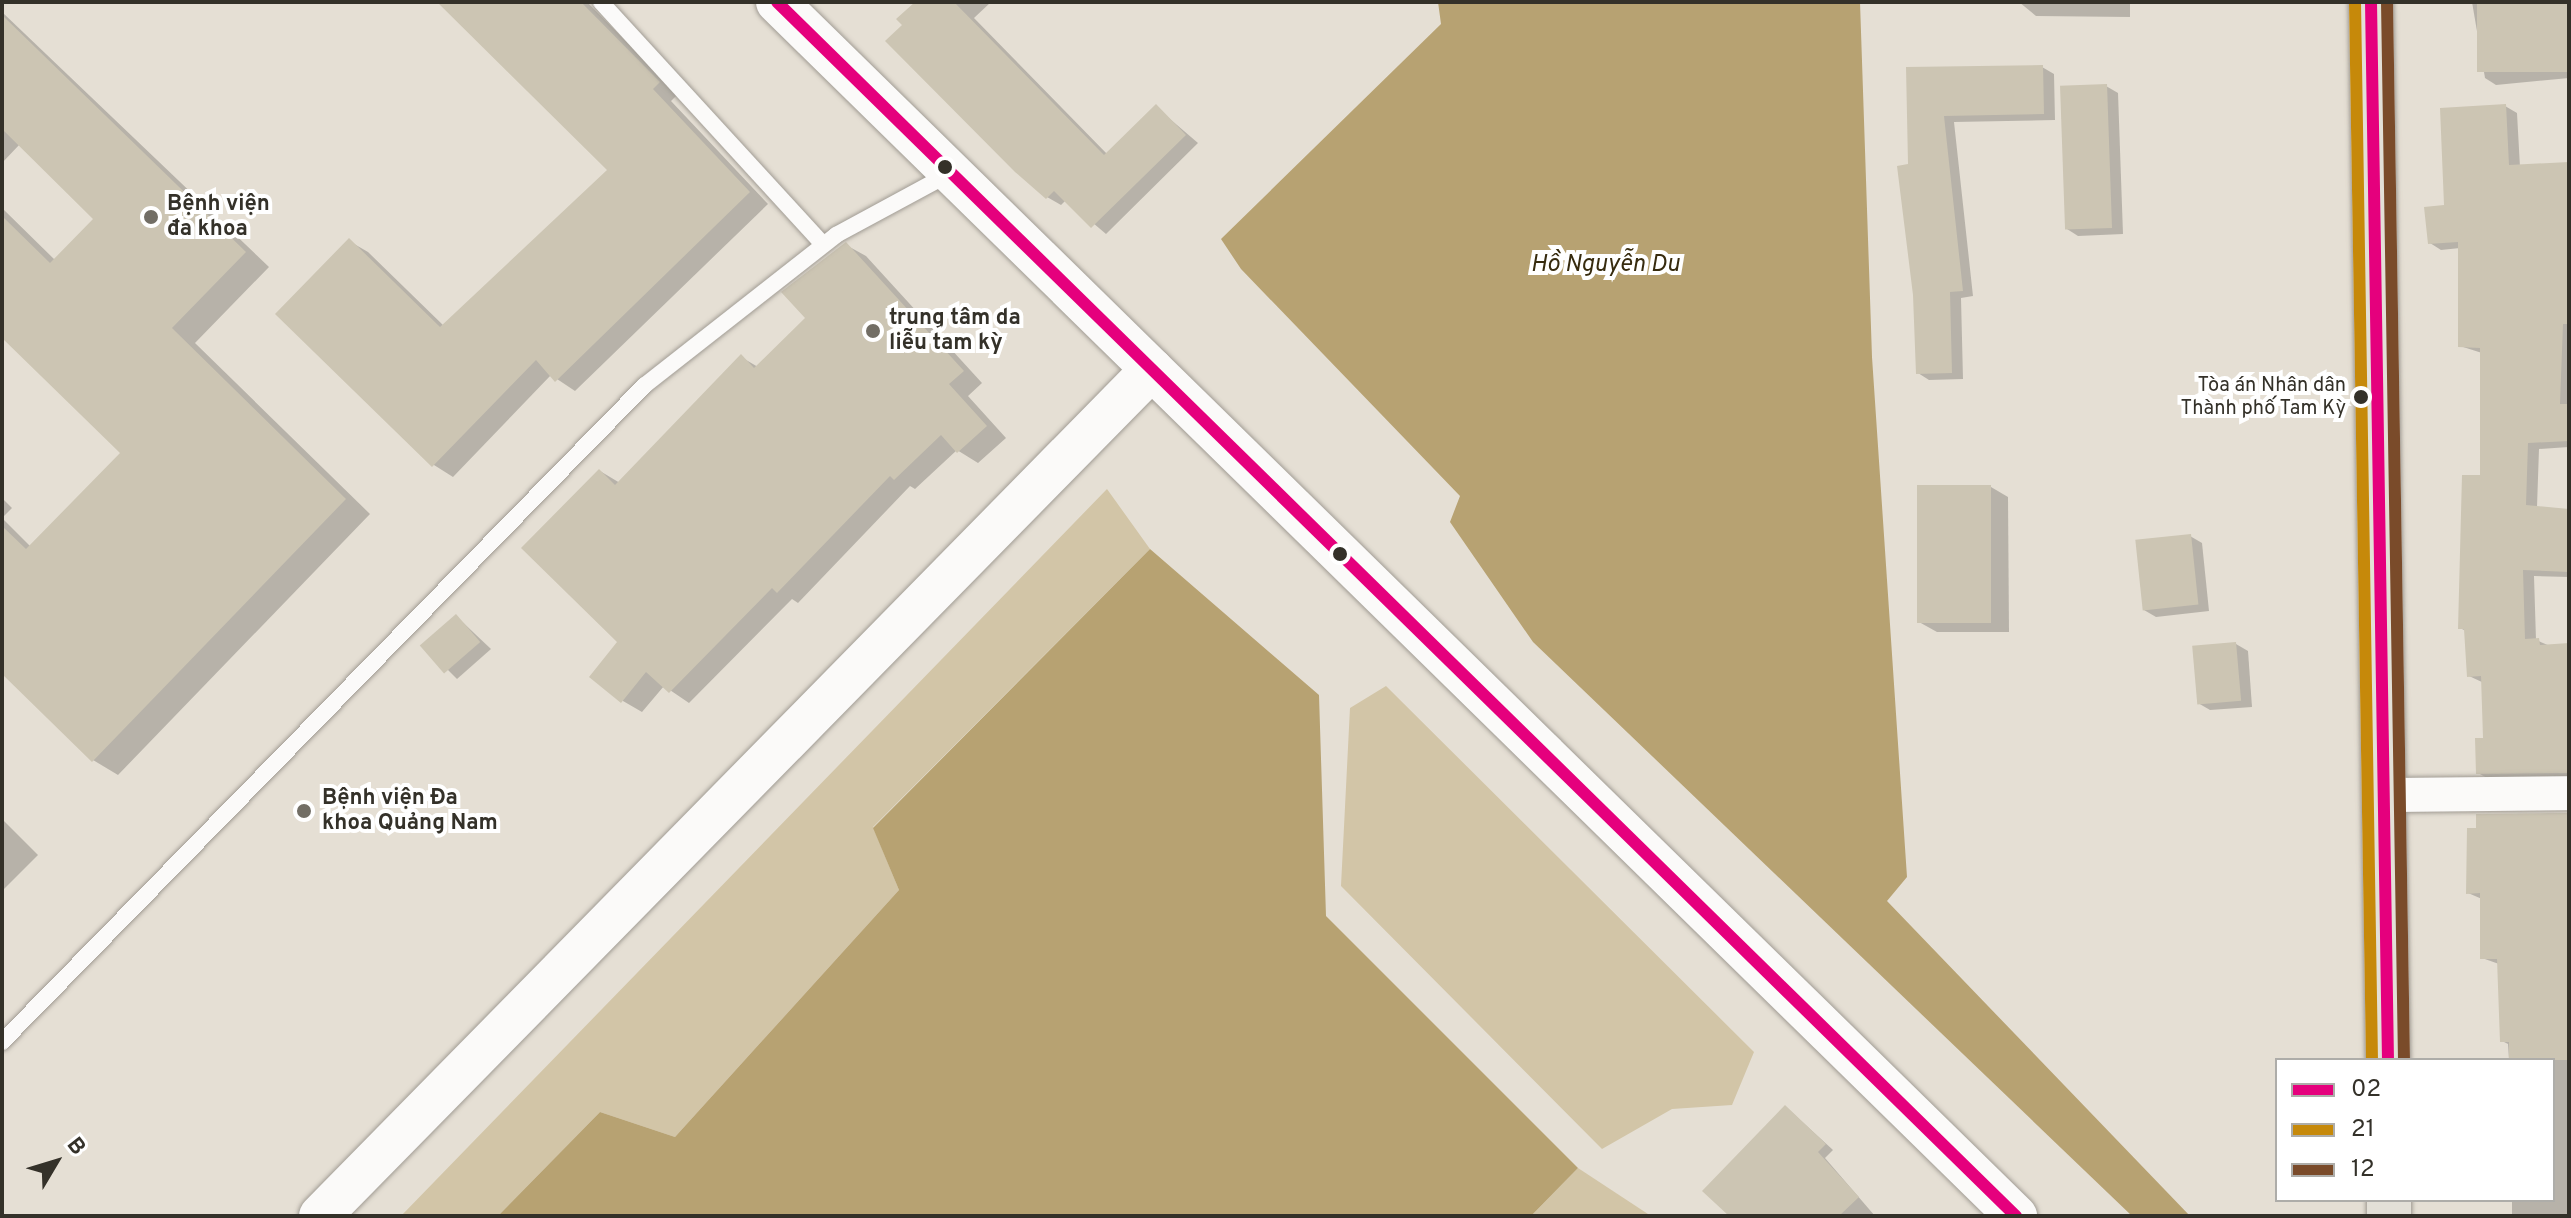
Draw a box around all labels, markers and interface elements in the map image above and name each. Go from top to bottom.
unlabelled marker [937,159,953,175]
place label: Bệnh viện đa khoa [167,191,270,242]
marker: Bệnh viện đa khoa [142,208,160,226]
water label: Hồ Nguyễn Du [1531,252,1679,280]
place label: trung tâm da liễu tam kỳ [889,305,1021,356]
marker: trung tâm da liễu tam kỳ [864,322,882,340]
place label: Tòa án Nhân dân Thành phố Tam Kỳ [2180,374,2346,421]
marker: Tòa án Nhân dân Thành phố Tam Kỳ [2353,389,2369,405]
unlabelled marker [1332,546,1348,562]
place label: Bệnh viện Đa khoa Quảng Nam [322,785,498,836]
marker: Bệnh viện Đa khoa Quảng Nam [293,800,315,822]
legend [2275,1058,2555,1202]
text: 02 [2351,1075,2381,1105]
text: 21 [2351,1115,2375,1145]
north arrow [16,1122,96,1202]
text: B [60,1133,91,1161]
text: 12 [2351,1155,2375,1185]

